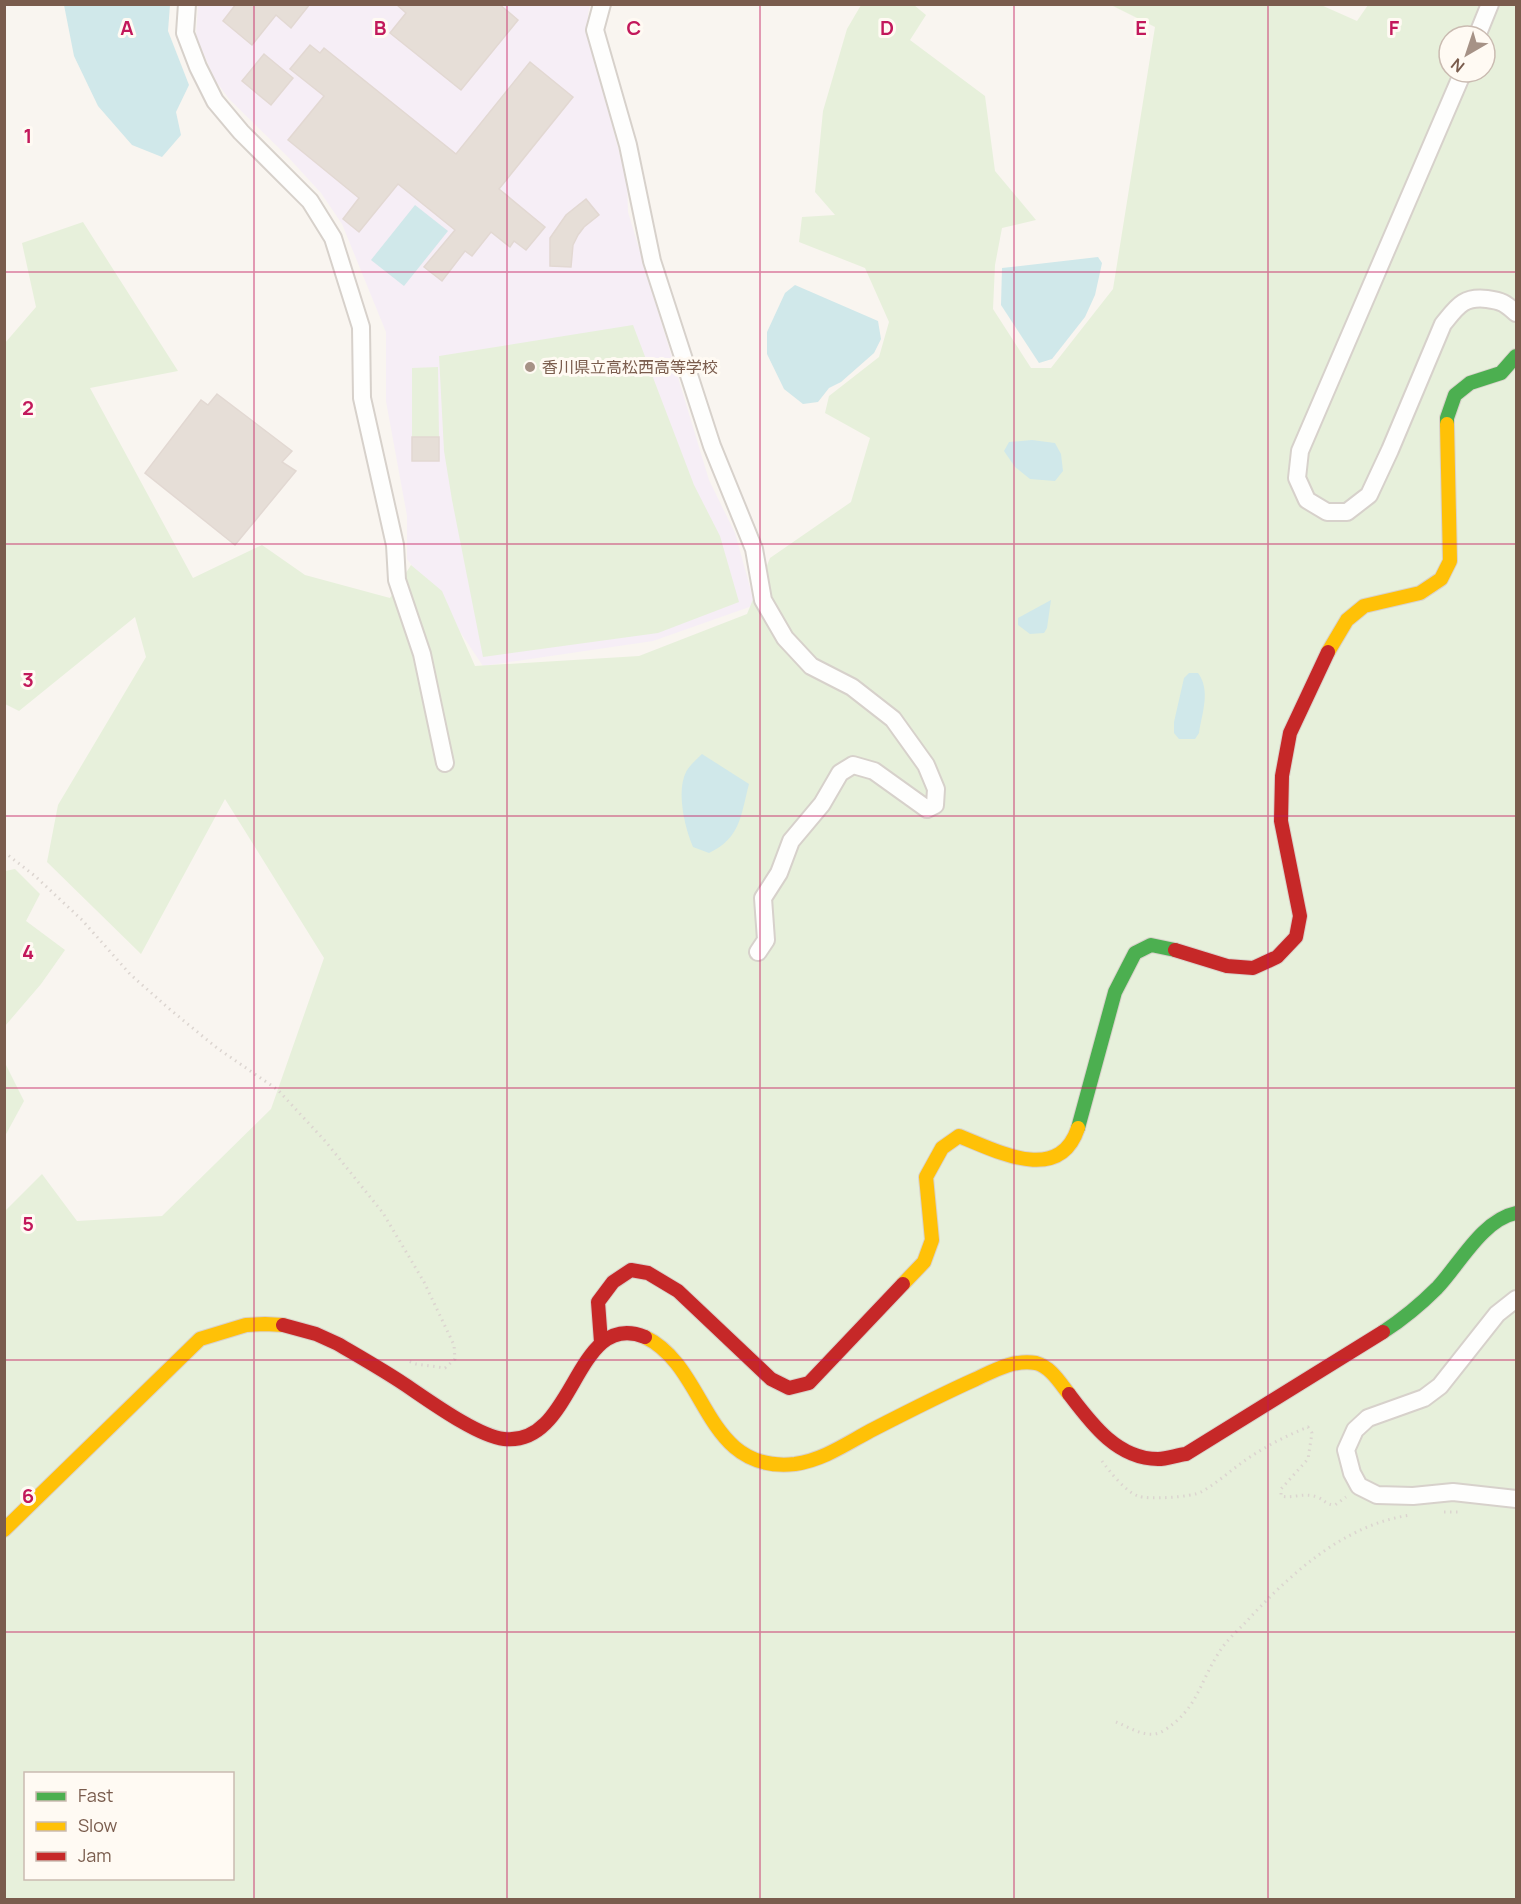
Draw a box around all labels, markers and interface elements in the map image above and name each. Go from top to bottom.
text: A [120,14,134,41]
text: B [374,14,387,41]
text: C [627,14,641,41]
text: D [880,14,894,41]
text: E [1135,14,1147,41]
text: F [1389,14,1400,41]
north arrow [1437,24,1497,84]
text: N [1446,53,1469,78]
text: 1 [24,122,32,149]
place label: 香川県立高松西高等学校 [542,356,718,378]
marker: 香川県立高松西高等学校 [523,360,537,374]
text: 2 [22,394,34,421]
text: 3 [22,666,34,693]
text: 4 [22,938,34,965]
text: 5 [22,1210,34,1237]
text: 6 [22,1482,34,1509]
legend [24,1772,234,1880]
text: Fast [78,1783,113,1807]
text: Slow [78,1813,118,1837]
text: Jam [78,1843,112,1867]

